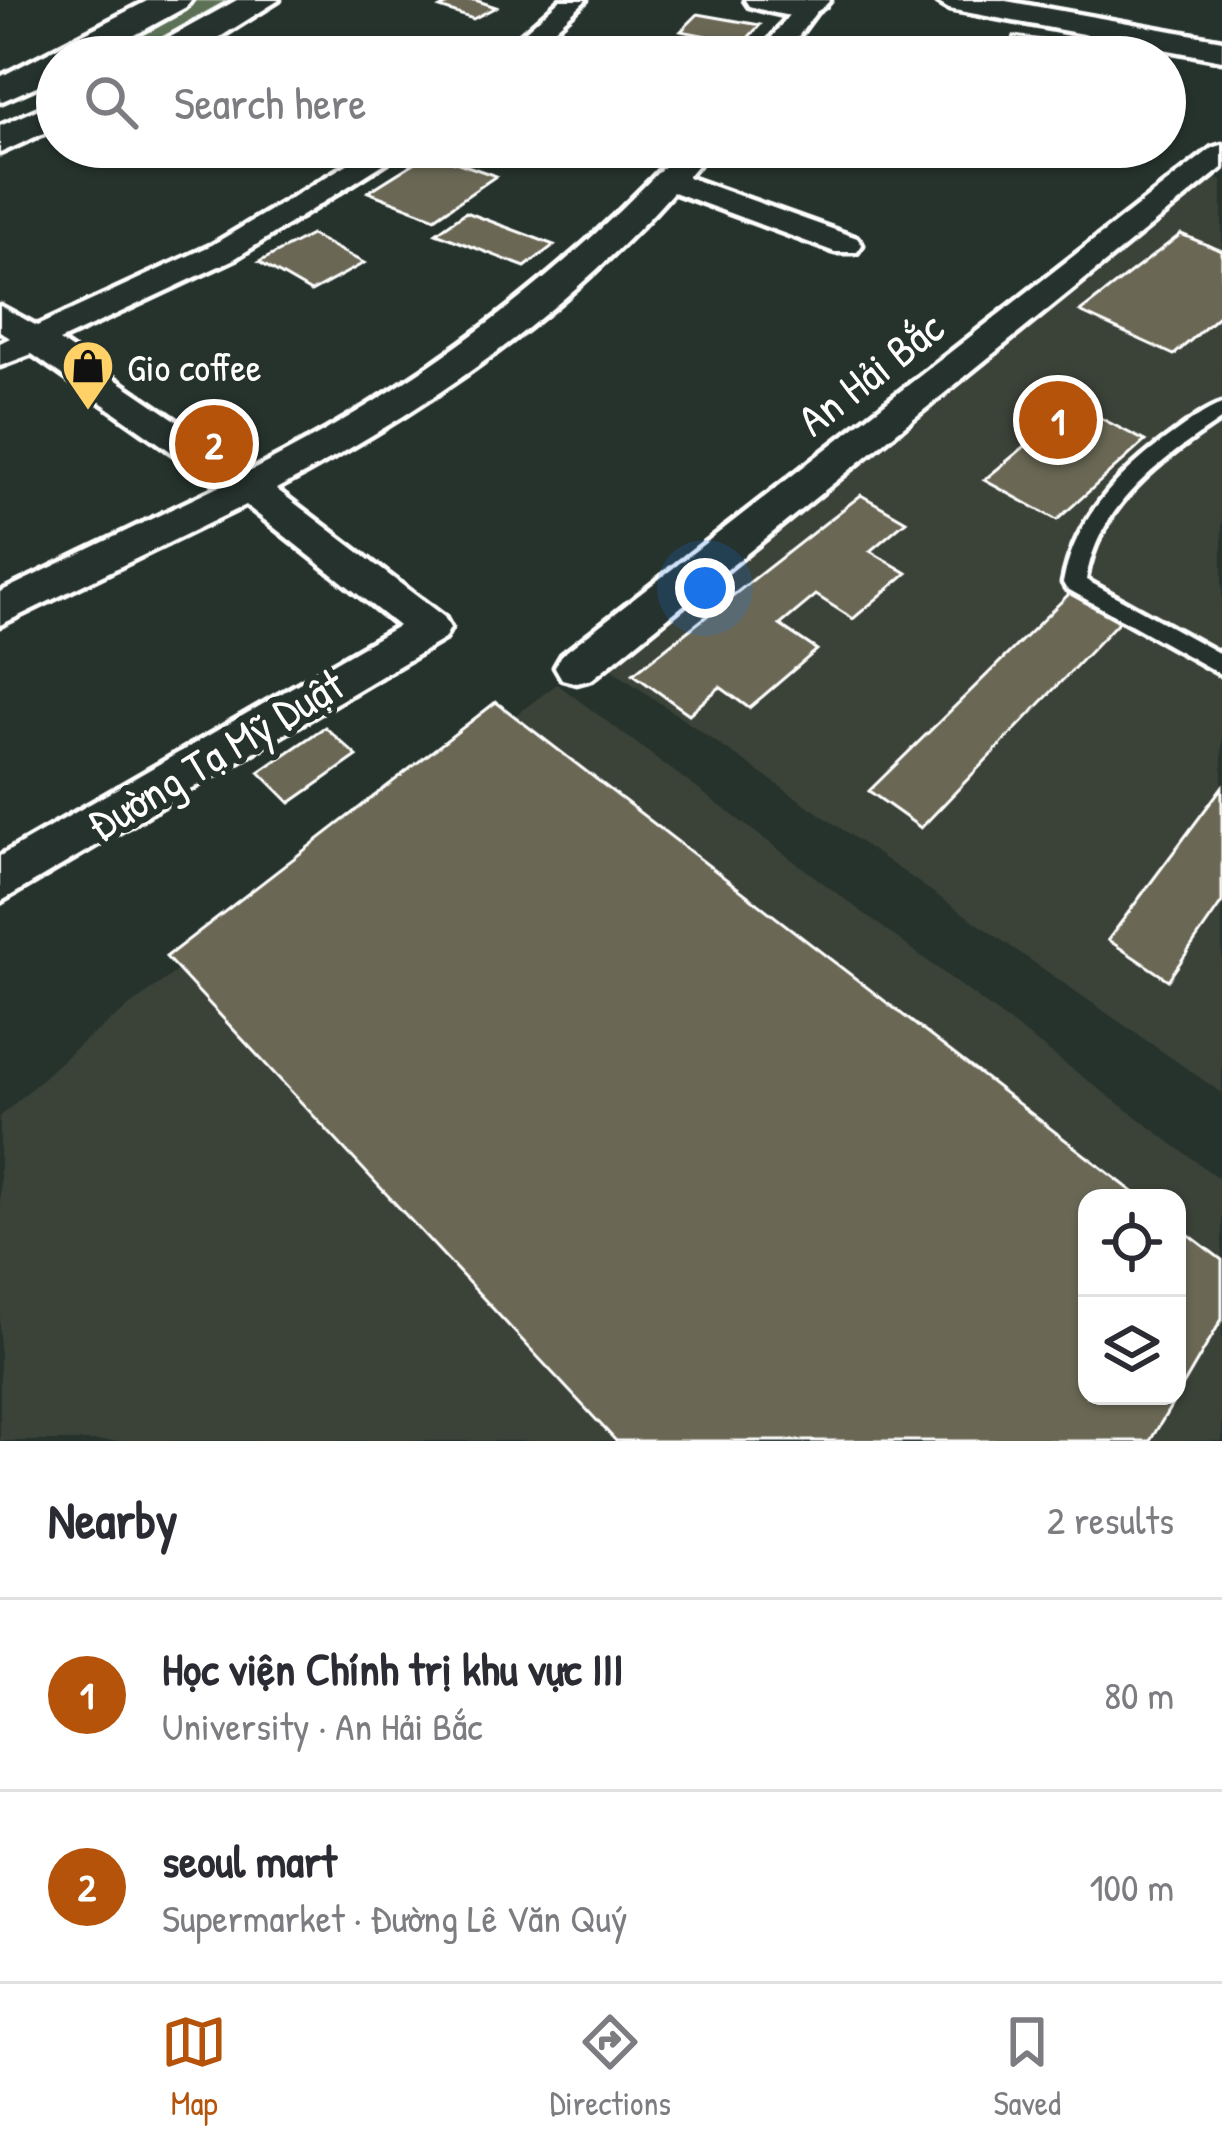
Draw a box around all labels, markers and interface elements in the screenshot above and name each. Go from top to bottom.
search box [36,36,1186,168]
icon: search [78,69,144,135]
text: Search here [174,72,366,133]
street label: An Hải Bắc [784,296,956,449]
shop icon: Gio coffee [60,338,116,412]
place label: Gio coffee [127,340,262,393]
pin: 1 [1019,375,1097,465]
pin: 2 [175,399,253,489]
your location [675,558,735,618]
street label: Đường Tạ Mỹ Duật [75,653,355,855]
map controls [1078,1189,1186,1405]
button: locate [1078,1189,1186,1297]
button: layers [1078,1297,1186,1405]
text: Nearby [48,1485,178,1554]
text: 2 results [1047,1493,1174,1546]
text: Học viện Chính trị khu vực III [162,1638,624,1699]
text: 1 [80,1668,94,1721]
text: 80 m [1104,1668,1174,1721]
text: University · An Hải Bắc [162,1699,482,1752]
text: seoul mart [162,1830,337,1891]
text: 2 [78,1860,96,1913]
text: 100 m [1089,1860,1174,1913]
text: Supermarket · Đường Lê Văn Quý [162,1891,628,1944]
tab: Map [161,2009,227,2125]
tab: Directions [550,2009,671,2125]
tab: Saved [993,2009,1061,2125]

